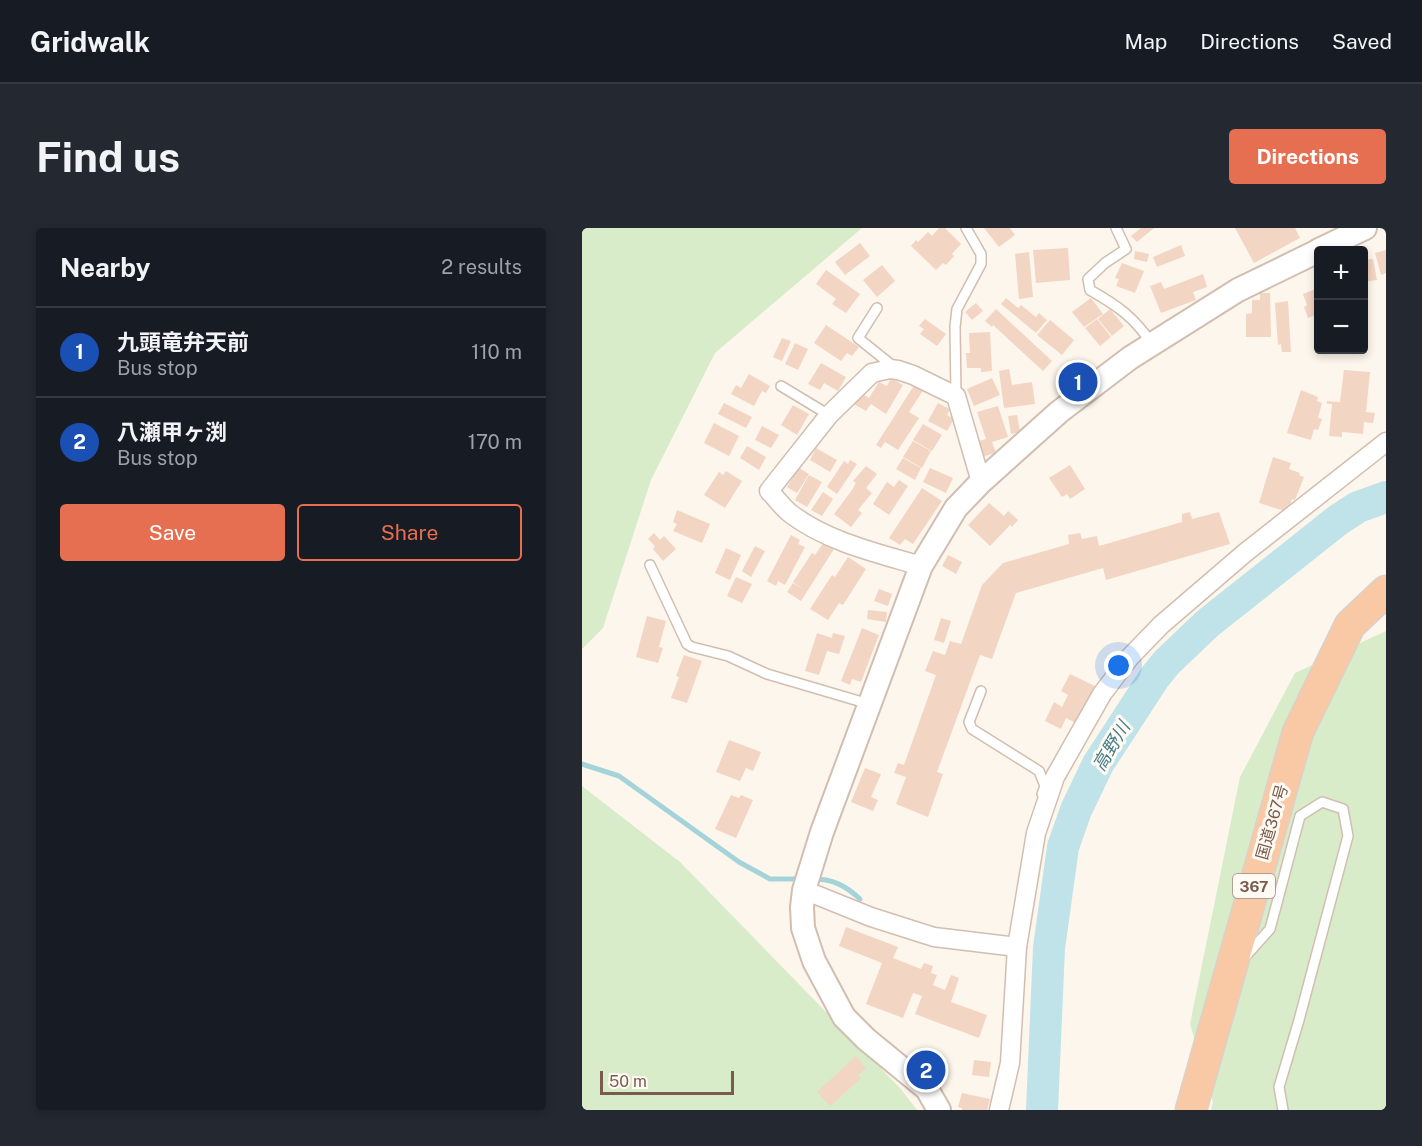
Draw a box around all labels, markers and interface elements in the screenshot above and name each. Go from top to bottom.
text: Gridwalk [30,25,150,58]
text: Map [1125,29,1167,54]
text: Directions [1200,29,1299,54]
text: Saved [1332,29,1392,54]
button: Directions [1229,129,1386,184]
text: Find us [36,132,180,181]
map controls [1314,246,1368,354]
button: + [1314,246,1368,300]
text: Nearby [60,252,150,283]
text: 2 results [441,255,522,279]
button: − [1314,300,1368,354]
text: 九頭竜弁天前 [117,329,249,355]
text: 1 [75,340,84,364]
text: 110 m [471,340,522,364]
text: Bus stop [117,356,198,380]
pin: 1 [1058,360,1098,404]
text: 八瀬甲ヶ渕 [117,419,227,445]
text: 2 [73,430,86,454]
text: 170 m [468,430,522,454]
text: Bus stop [117,446,198,470]
button: Save [60,504,285,561]
button: Share [297,504,522,561]
your location [1104,651,1133,680]
water label: 高野川 [1088,716,1135,775]
street label: 国道367号 [1252,782,1292,862]
road number: 367 [1233,874,1275,898]
pin: 2 [906,1048,946,1092]
scale bar [600,1068,734,1096]
text: 50 m [609,1072,647,1091]

